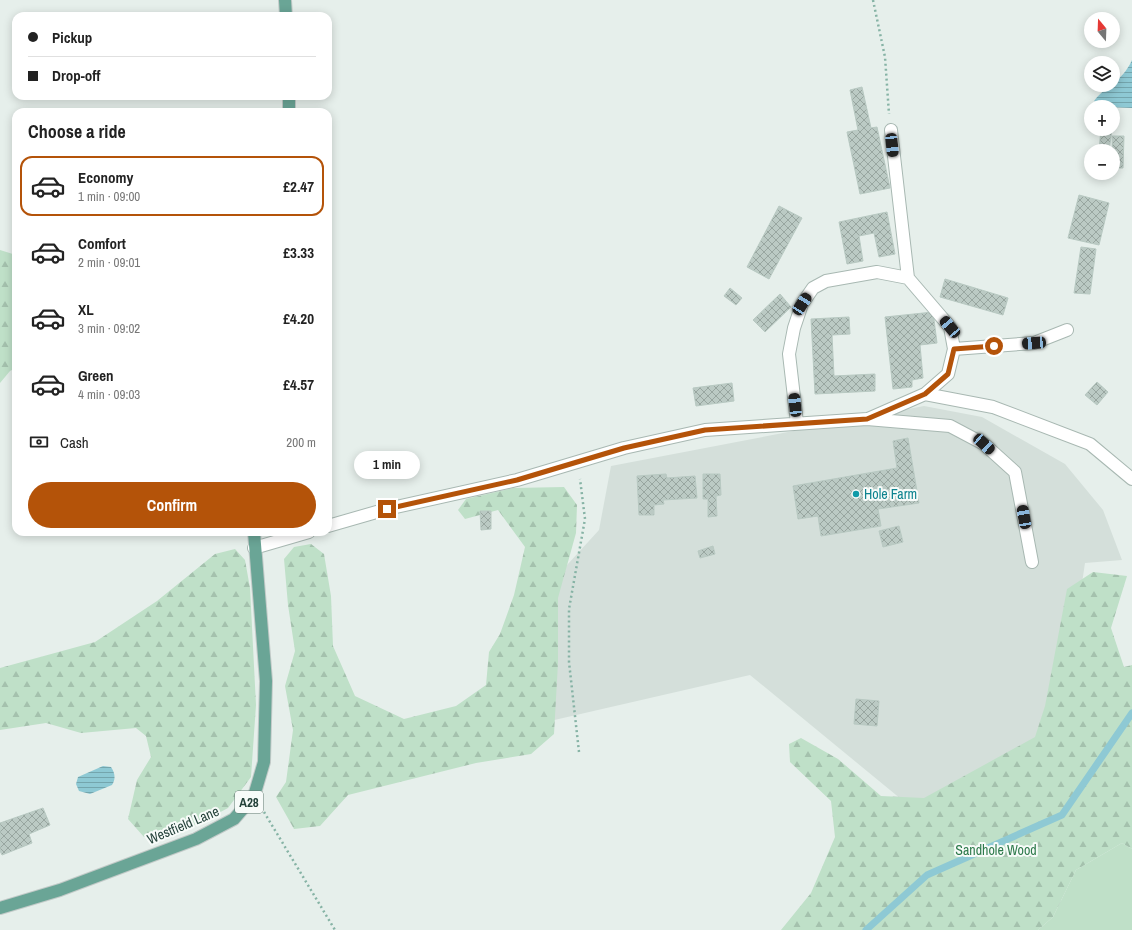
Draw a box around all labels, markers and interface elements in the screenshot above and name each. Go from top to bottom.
north arrow [1084,12,1120,48]
map controls [1084,12,1120,180]
text: Pickup [52,27,92,48]
button: layers [1084,56,1120,92]
text: Drop-off [52,65,101,86]
button: + [1084,100,1120,136]
text: Choose a ride [28,119,126,144]
car [885,132,899,158]
button: − [1084,144,1120,180]
text: Economy [78,167,133,188]
icon: car [30,168,66,204]
text: £2.47 [283,176,314,197]
text: 1 min · 09:00 [78,188,140,205]
text: Comfort [78,233,126,254]
icon: car [30,234,66,270]
text: £3.33 [283,242,314,263]
text: 2 min · 09:01 [78,254,140,271]
car [790,291,814,317]
text: XL [78,299,94,320]
icon: car [30,300,66,336]
text: £4.20 [283,308,314,329]
car [938,314,962,340]
text: 3 min · 09:02 [78,320,140,337]
car [1022,336,1046,350]
route start [985,337,1003,355]
text: Green [78,365,114,386]
icon: car [30,366,66,402]
text: £4.57 [283,374,314,395]
text: 4 min · 09:03 [78,386,140,403]
car [788,392,802,418]
icon: cash [28,431,50,453]
text: Cash [60,432,89,453]
car [971,432,997,456]
text: 200 m [286,434,316,451]
callout: 1 min [354,451,420,479]
text: 1 min [373,456,401,473]
button: Confirm [28,482,316,528]
place label: Hole Farm [864,485,917,503]
marker: Hole Farm [851,489,861,499]
route end [378,500,396,518]
car [1016,504,1032,530]
road number: A28 [235,791,263,813]
street label: Westfield Lane [144,802,222,848]
park label: Sandhole Wood [955,841,1037,859]

